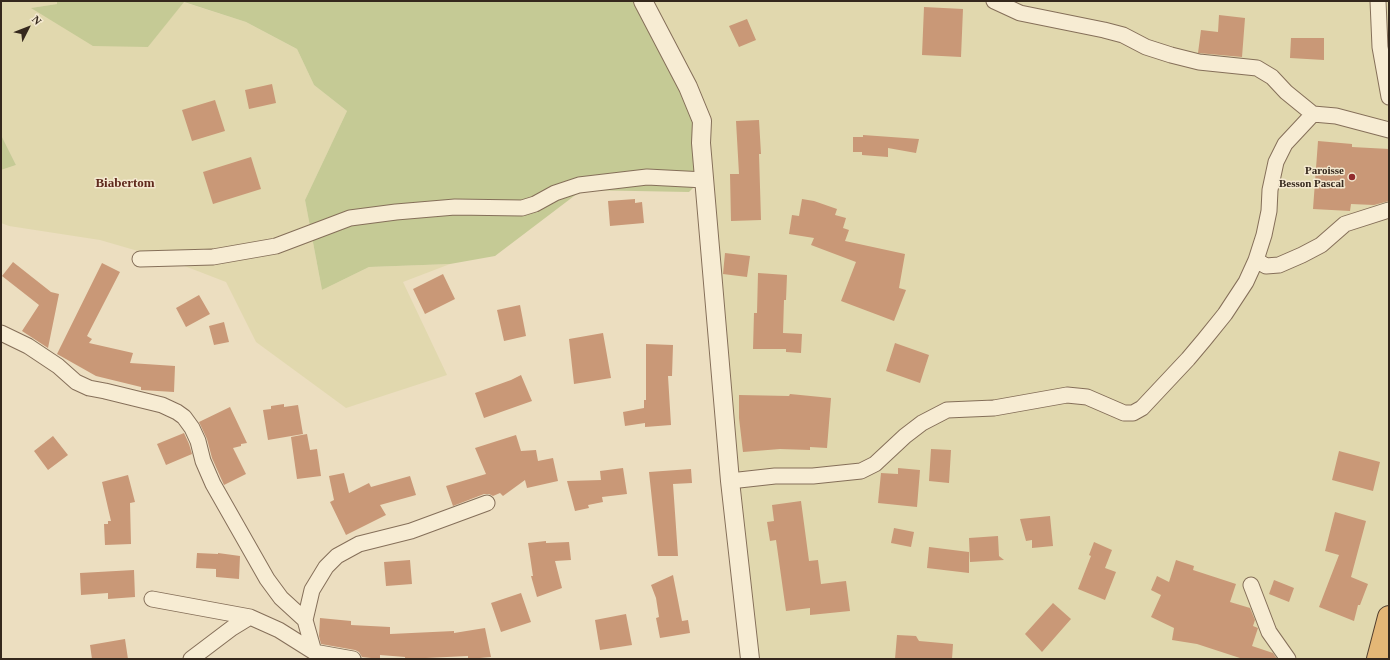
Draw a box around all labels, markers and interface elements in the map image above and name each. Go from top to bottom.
north arrow [8,8,48,48]
text: N [30,13,44,27]
place label: Paroisse Besson Pascal [1279,164,1344,190]
marker: Paroisse Besson Pascal [1347,172,1357,182]
district label: Biabertom [95,176,155,192]

